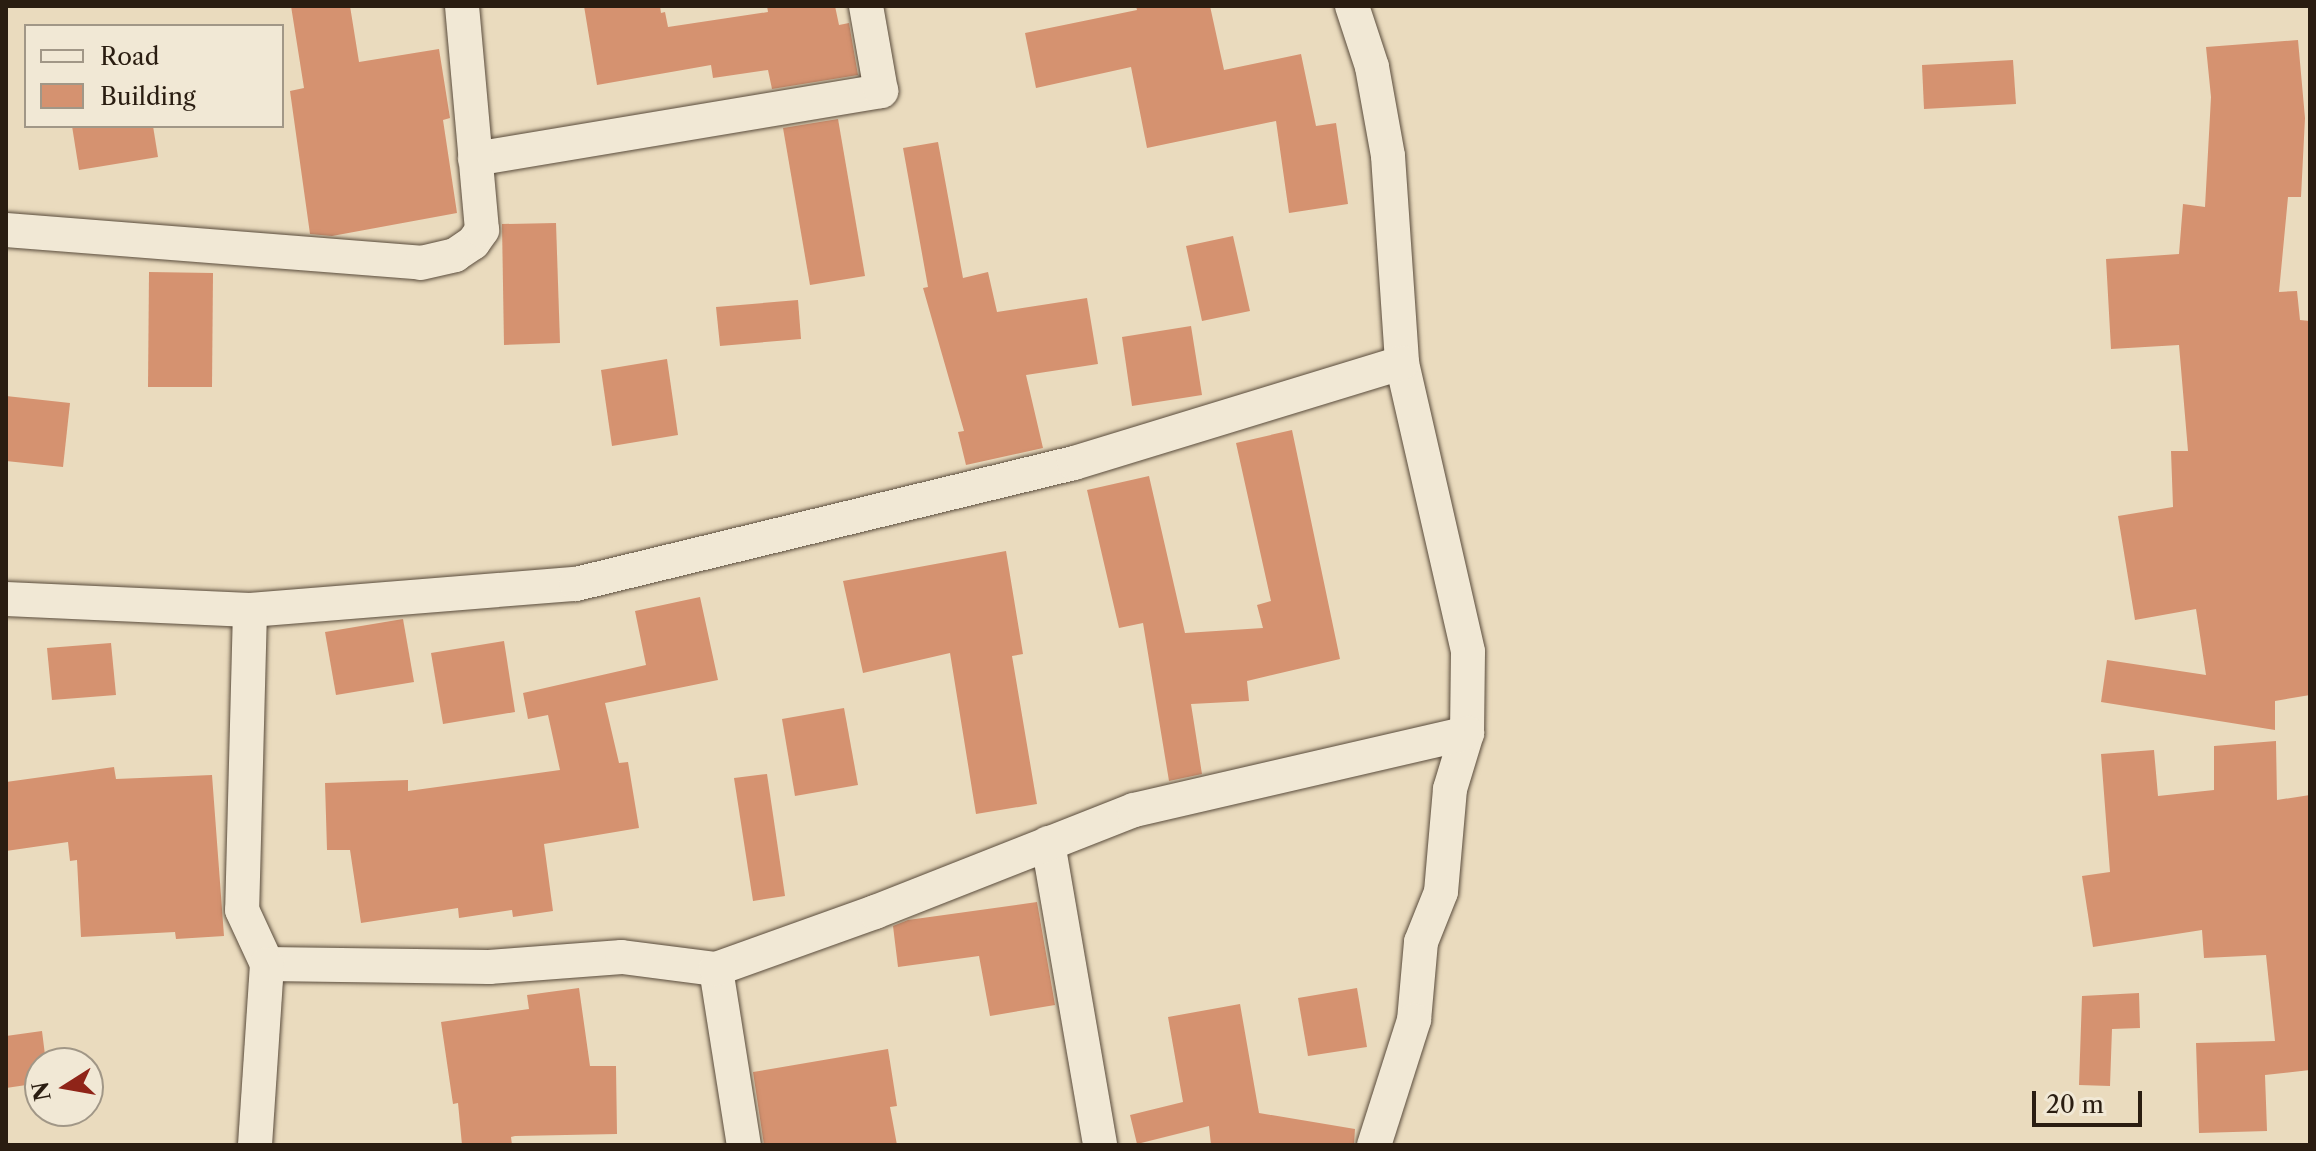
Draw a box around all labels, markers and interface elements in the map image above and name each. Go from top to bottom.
legend [24,24,284,128]
text: Road [100,42,159,71]
text: Building [100,82,196,111]
north arrow [24,1047,104,1127]
scale bar [2036,1075,2146,1125]
text: N [27,1079,57,1103]
text: 20 m [2046,1090,2104,1119]

